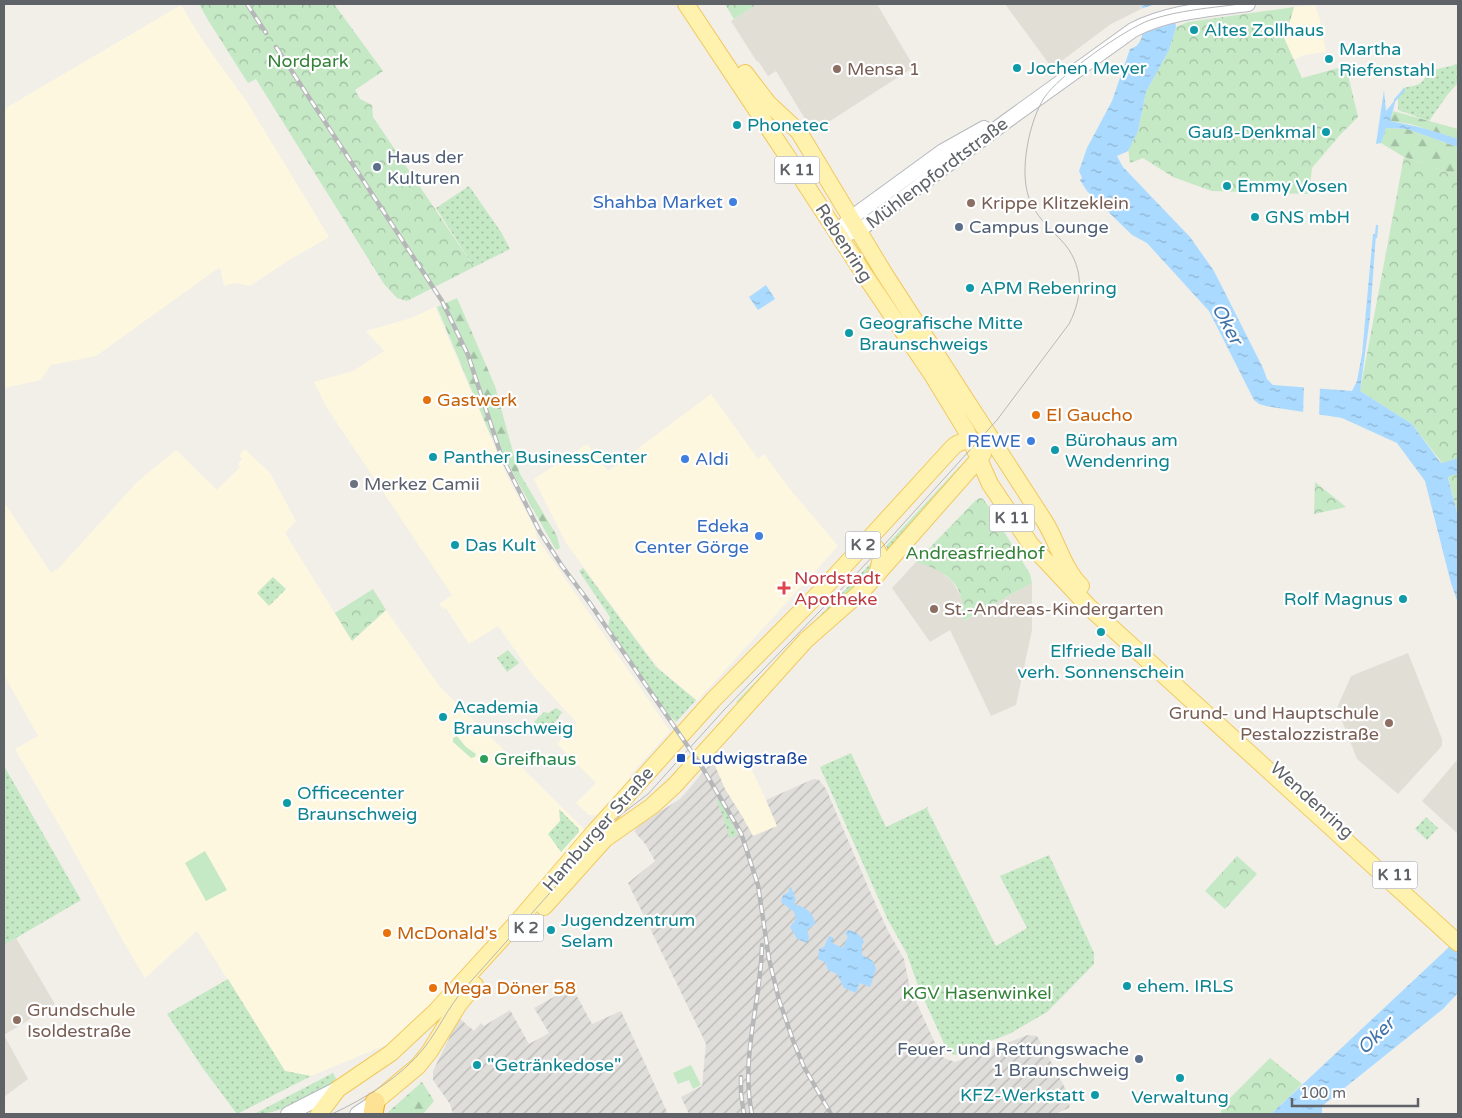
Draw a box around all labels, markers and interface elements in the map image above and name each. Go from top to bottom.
place label: Altes Zollhaus [1204,19,1324,41]
marker: Altes Zollhaus [1188,24,1200,36]
place label: Martha Riefenstahl [1339,38,1435,81]
park label: Nordpark [267,50,349,72]
marker: Martha Riefenstahl [1323,53,1335,65]
place label: Jochen Meyer [1027,57,1147,79]
place label: Mensa 1 [847,58,920,80]
marker: Jochen Meyer [1011,62,1023,74]
marker: Mensa 1 [831,63,843,75]
street label: Mühlenpfordtstraße [862,113,1012,233]
place label: Phonetec [747,114,829,136]
marker: Phonetec [731,119,743,131]
place label: Gauß-Denkmal [1188,121,1316,143]
marker: Gauß-Denkmal [1320,126,1332,138]
place label: Haus der Kulturen [387,146,463,189]
road number: K 11 [774,156,820,184]
marker: Haus der Kulturen [371,161,383,173]
place label: Emmy Vosen [1237,175,1348,197]
marker: Emmy Vosen [1221,180,1233,192]
place label: Shahba Market [593,191,723,213]
place label: Krippe Klitzeklein [981,192,1129,214]
marker: Shahba Market [727,196,739,208]
marker: Krippe Klitzeklein [965,197,977,209]
street label: Rebenring [810,200,878,286]
place label: GNS mbH [1265,206,1350,228]
marker: GNS mbH [1249,211,1261,223]
place label: Campus Lounge [969,216,1109,238]
marker: Campus Lounge [953,221,965,233]
place label: APM Rebenring [980,277,1117,299]
marker: APM Rebenring [964,282,976,294]
water label: Oker [1207,300,1248,351]
place label: Geografische Mitte Braunschweigs [859,312,1023,355]
marker: Geografische Mitte Braunschweigs [843,327,855,339]
place label: Gastwerk [437,389,517,411]
marker: Gastwerk [421,394,433,406]
place label: El Gaucho [1046,404,1133,426]
marker: El Gaucho [1030,409,1042,421]
place label: Bürohaus am Wendenring [1065,429,1178,472]
place label: REWE [967,430,1021,452]
marker: REWE [1025,435,1037,447]
marker: Bürohaus am Wendenring [1049,444,1061,456]
place label: Panther BusinessCenter [443,446,647,468]
place label: Aldi [695,448,729,470]
marker: Panther BusinessCenter [427,451,439,463]
marker: Aldi [679,453,691,465]
place label: Merkez Camii [364,473,480,495]
marker: Merkez Camii [348,478,360,490]
road number: K 11 [990,504,1034,532]
place label: Edeka Center Görge [635,515,749,558]
marker: Edeka Center Görge [753,530,765,542]
road number: K 2 [846,532,880,558]
place label: Das Kult [465,534,536,556]
marker: Das Kult [449,539,461,551]
park label: Andreasfriedhof [905,542,1045,564]
place label: Nordstadt Apotheke [794,567,881,610]
marker: Nordstadt Apotheke [778,582,790,594]
place label: Rolf Magnus [1284,588,1393,610]
marker: Rolf Magnus [1397,593,1409,605]
place label: St.-Andreas-Kindergarten [944,598,1164,620]
marker: St.-Andreas-Kindergarten [928,603,940,615]
marker: Elfriede Ball verh. Sonnenschein [1095,626,1107,638]
place label: Elfriede Ball verh. Sonnenschein [1018,640,1184,683]
place label: Academia Braunschweig [453,696,573,739]
place label: Grund- und Hauptschule Pestalozzistraße [1169,702,1379,745]
marker: Academia Braunschweig [437,711,449,723]
marker: Grund- und Hauptschule Pestalozzistraße [1383,717,1395,729]
place label: Ludwigstraße [691,747,807,769]
place label: Greifhaus [494,748,576,770]
marker: Ludwigstraße [675,752,687,764]
marker: Greifhaus [478,753,490,765]
street label: Wendenring [1266,757,1358,843]
street label: Hamburger Straße [538,762,658,896]
place label: Officecenter Braunschweig [297,782,417,825]
marker: Officecenter Braunschweig [281,797,293,809]
road number: K 11 [1372,862,1418,888]
place label: Jugendzentrum Selam [561,909,695,952]
road number: K 2 [508,914,544,941]
place label: McDonald's [397,922,497,944]
marker: Jugendzentrum Selam [545,924,557,936]
marker: McDonald's [381,927,393,939]
place label: ehem. IRLS [1137,975,1234,997]
place label: Mega Döner 58 [443,977,576,999]
marker: ehem. IRLS [1121,980,1133,992]
marker: Mega Döner 58 [427,982,439,994]
park label: KGV Hasenwinkel [902,982,1052,1004]
place label: Grundschule Isoldestraße [27,999,136,1042]
water label: Oker [1353,1011,1401,1059]
marker: Grundschule Isoldestraße [11,1014,23,1026]
place label: Feuer- und Rettungswache 1 Braunschweig [897,1038,1129,1081]
marker: Feuer- und Rettungswache 1 Braunschweig [1133,1053,1145,1065]
place label: "Getränkedose" [487,1054,621,1076]
marker: "Getränkedose" [471,1059,483,1071]
marker: Verwaltung [1174,1072,1186,1084]
scale bar [1292,1076,1418,1108]
place label: KFZ-Werkstatt [960,1084,1085,1106]
text: 100 m [1300,1084,1346,1102]
place label: Verwaltung [1131,1086,1229,1108]
marker: KFZ-Werkstatt [1089,1089,1101,1101]

